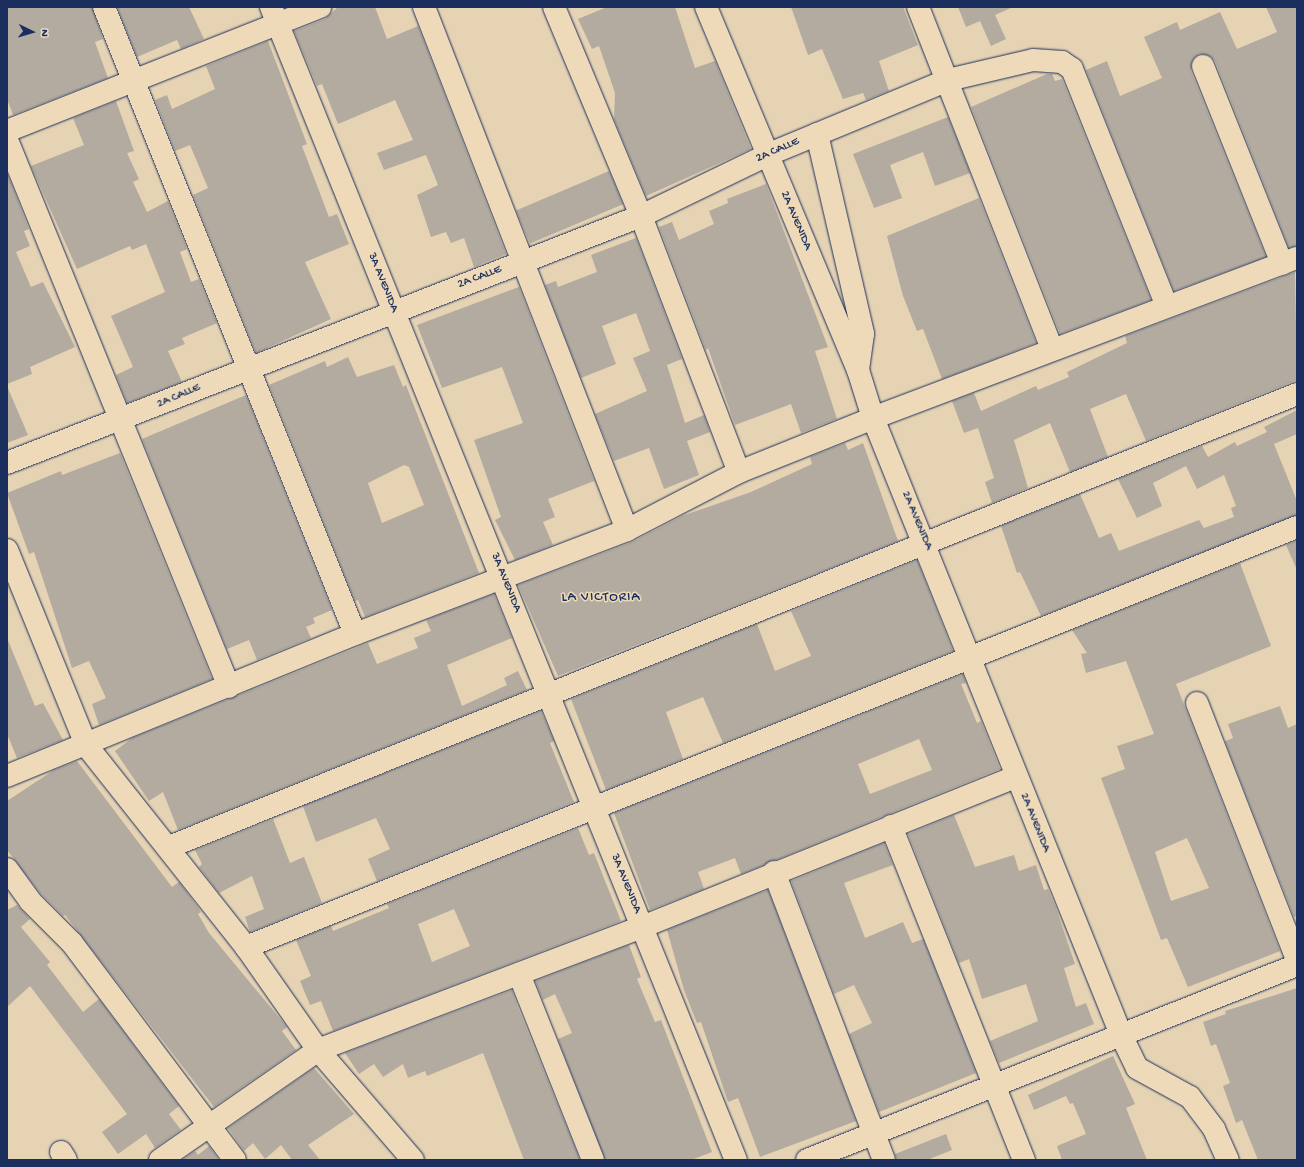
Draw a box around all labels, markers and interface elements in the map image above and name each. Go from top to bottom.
north arrow [12,12,52,52]
text: N [38,29,50,37]
street label: 2A CALLE [754,135,802,167]
street label: 2A AVENIDA [776,189,814,253]
street label: 3A AVENIDA [364,251,400,315]
street label: 2A CALLE [456,263,504,293]
street label: 2A CALLE [155,381,203,413]
street label: 2A AVENIDA [897,489,935,553]
street label: 3A AVENIDA [487,551,523,615]
district label: LA VICTORIA [561,590,641,606]
street label: 2A AVENIDA [1016,791,1052,855]
street label: 3A AVENIDA [607,852,643,916]

